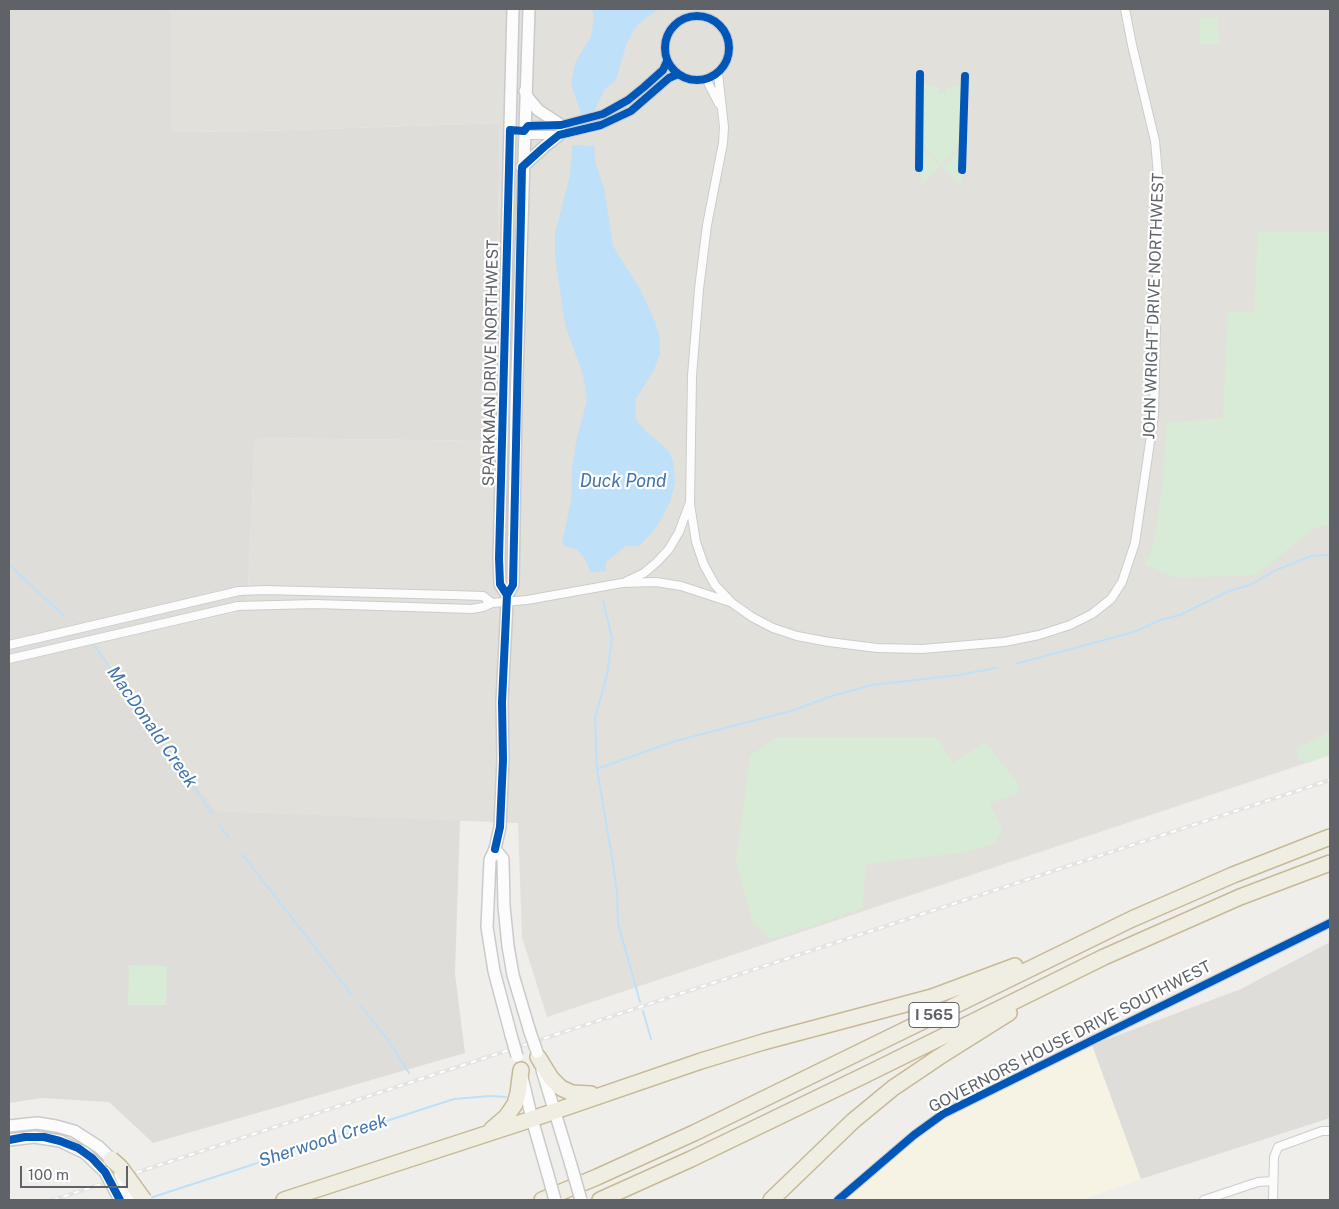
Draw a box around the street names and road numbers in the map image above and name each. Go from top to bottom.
street label: JOHN WRIGHT DRIVE NORTHWEST [1140,172,1168,440]
street label: SPARKMAN DRIVE NORTHWEST [479,239,503,487]
street label: GOVERNORS HOUSE DRIVE SOUTHWEST [926,957,1214,1117]
road number: I 565 [909,1002,959,1028]

